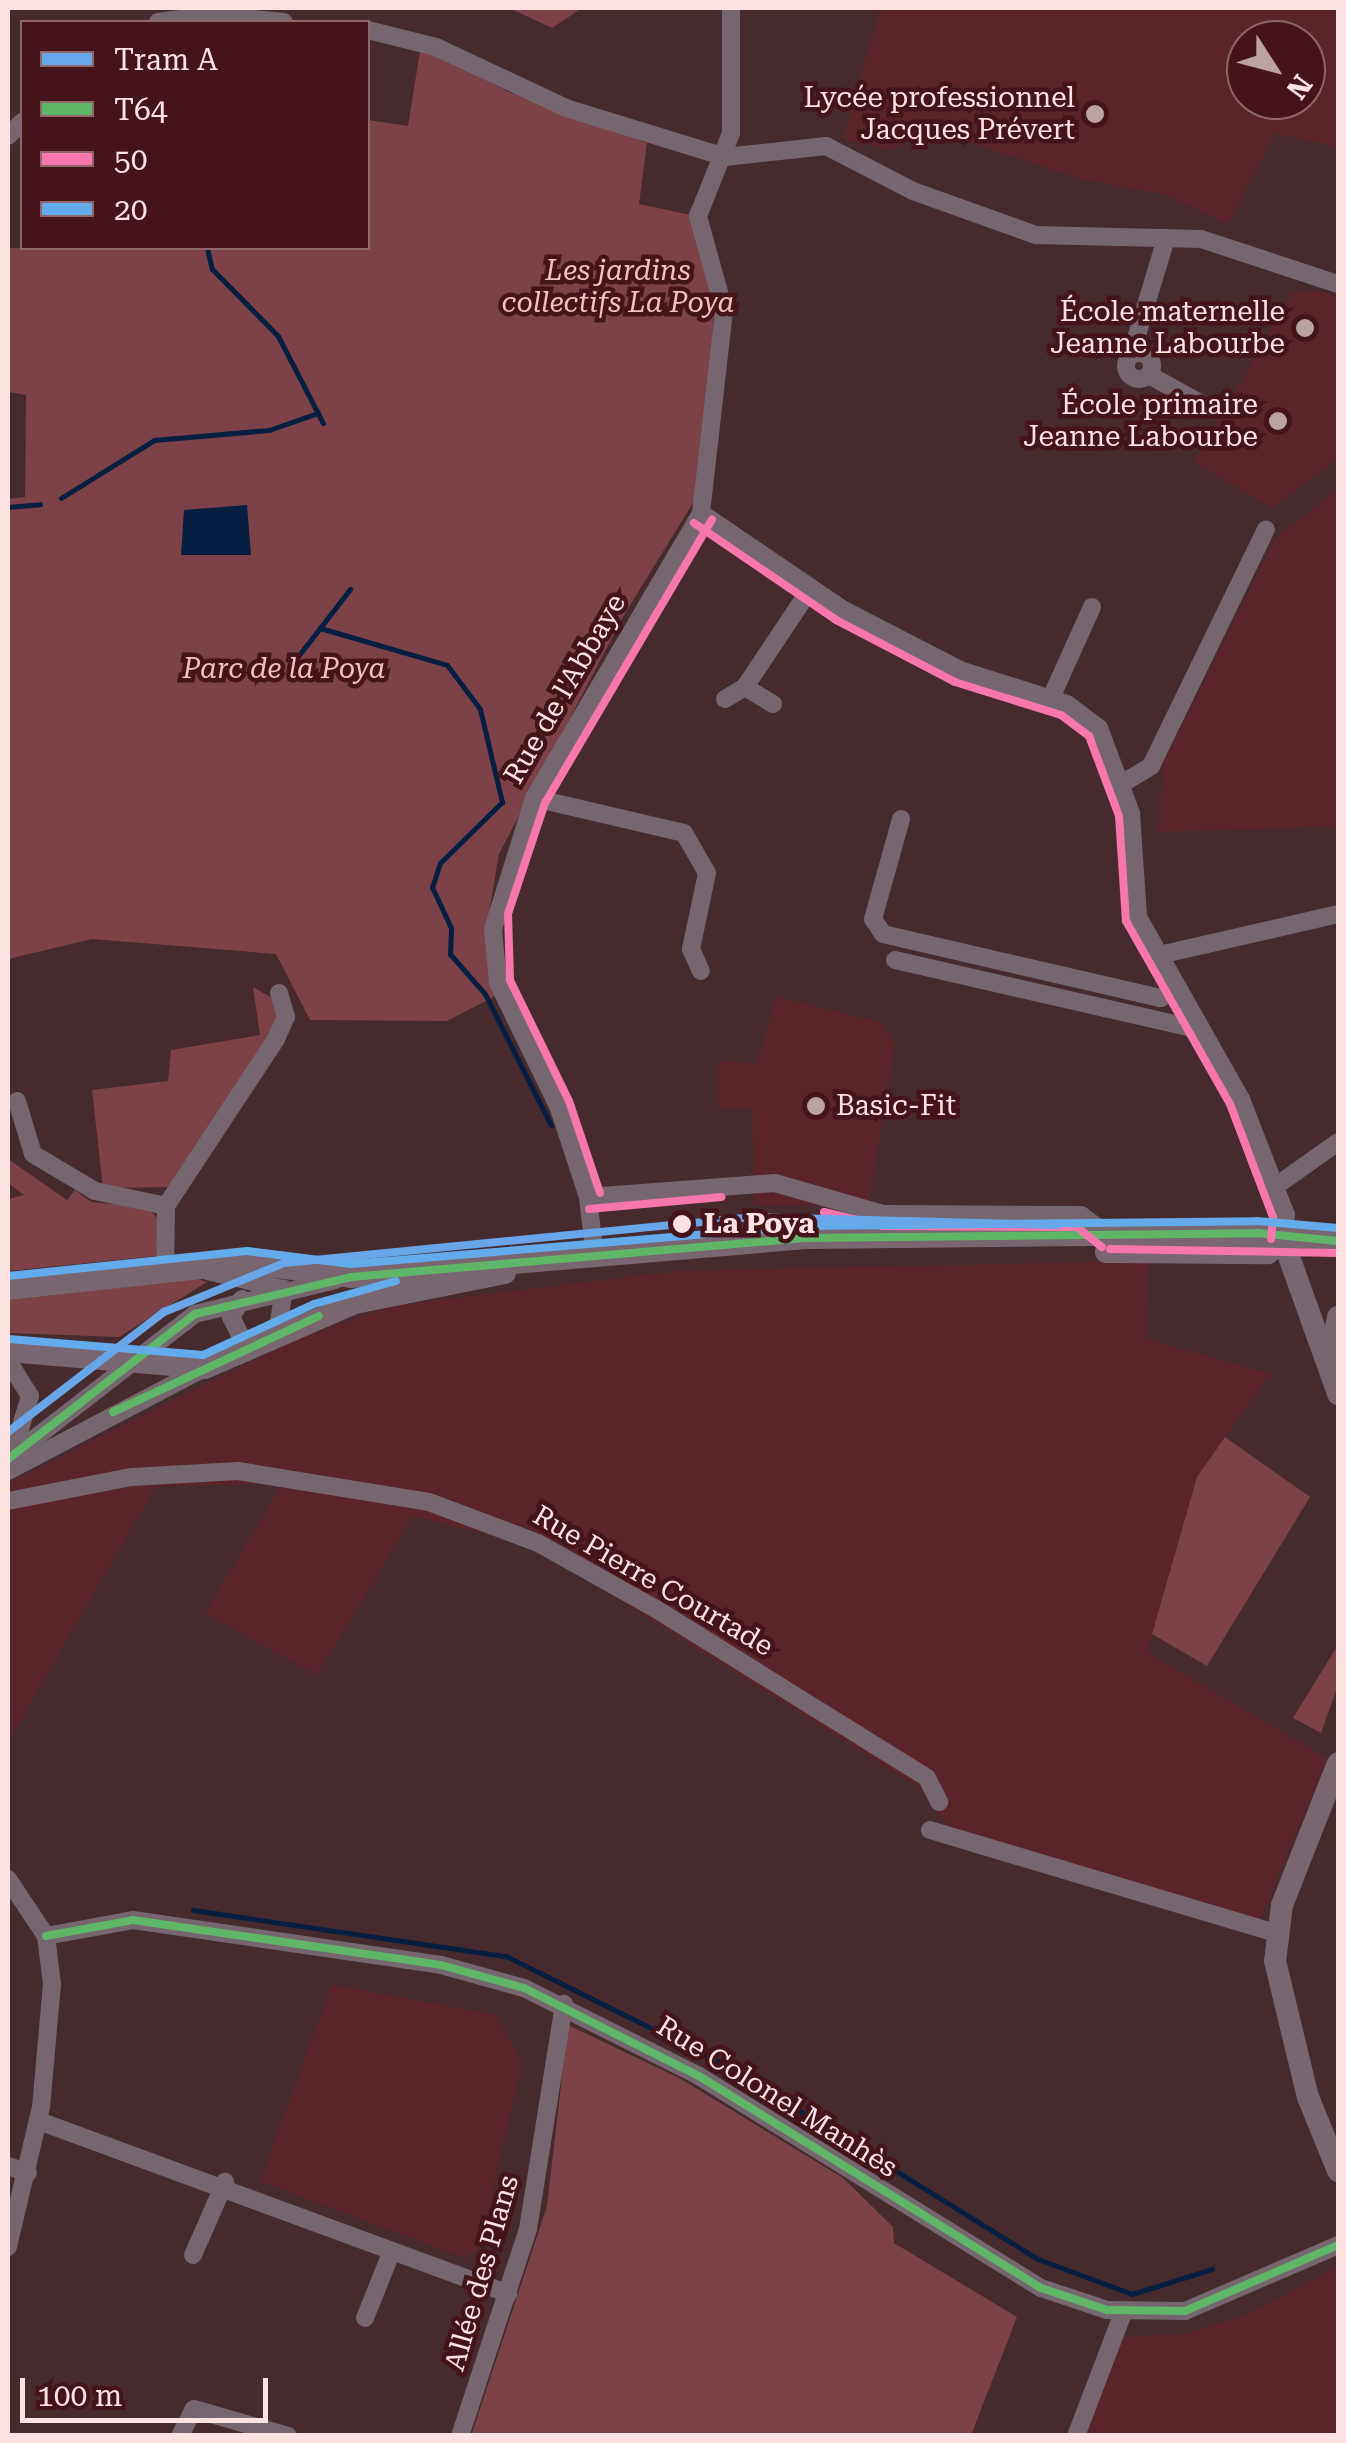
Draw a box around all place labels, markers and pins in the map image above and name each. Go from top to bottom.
place label: Lycée professionnel Jacques Prévert [803,81,1075,147]
marker: Lycée professionnel Jacques Prévert [1084,103,1106,125]
place label: École maternelle Jeanne Labourbe [1050,295,1285,361]
marker: École maternelle Jeanne Labourbe [1294,317,1316,339]
place label: École primaire Jeanne Labourbe [1023,388,1258,454]
marker: École primaire Jeanne Labourbe [1267,410,1289,432]
place label: Basic-Fit [836,1089,956,1123]
marker: Basic-Fit [805,1095,827,1117]
place label: La Poya [704,1207,815,1241]
marker: La Poya [669,1211,695,1237]

